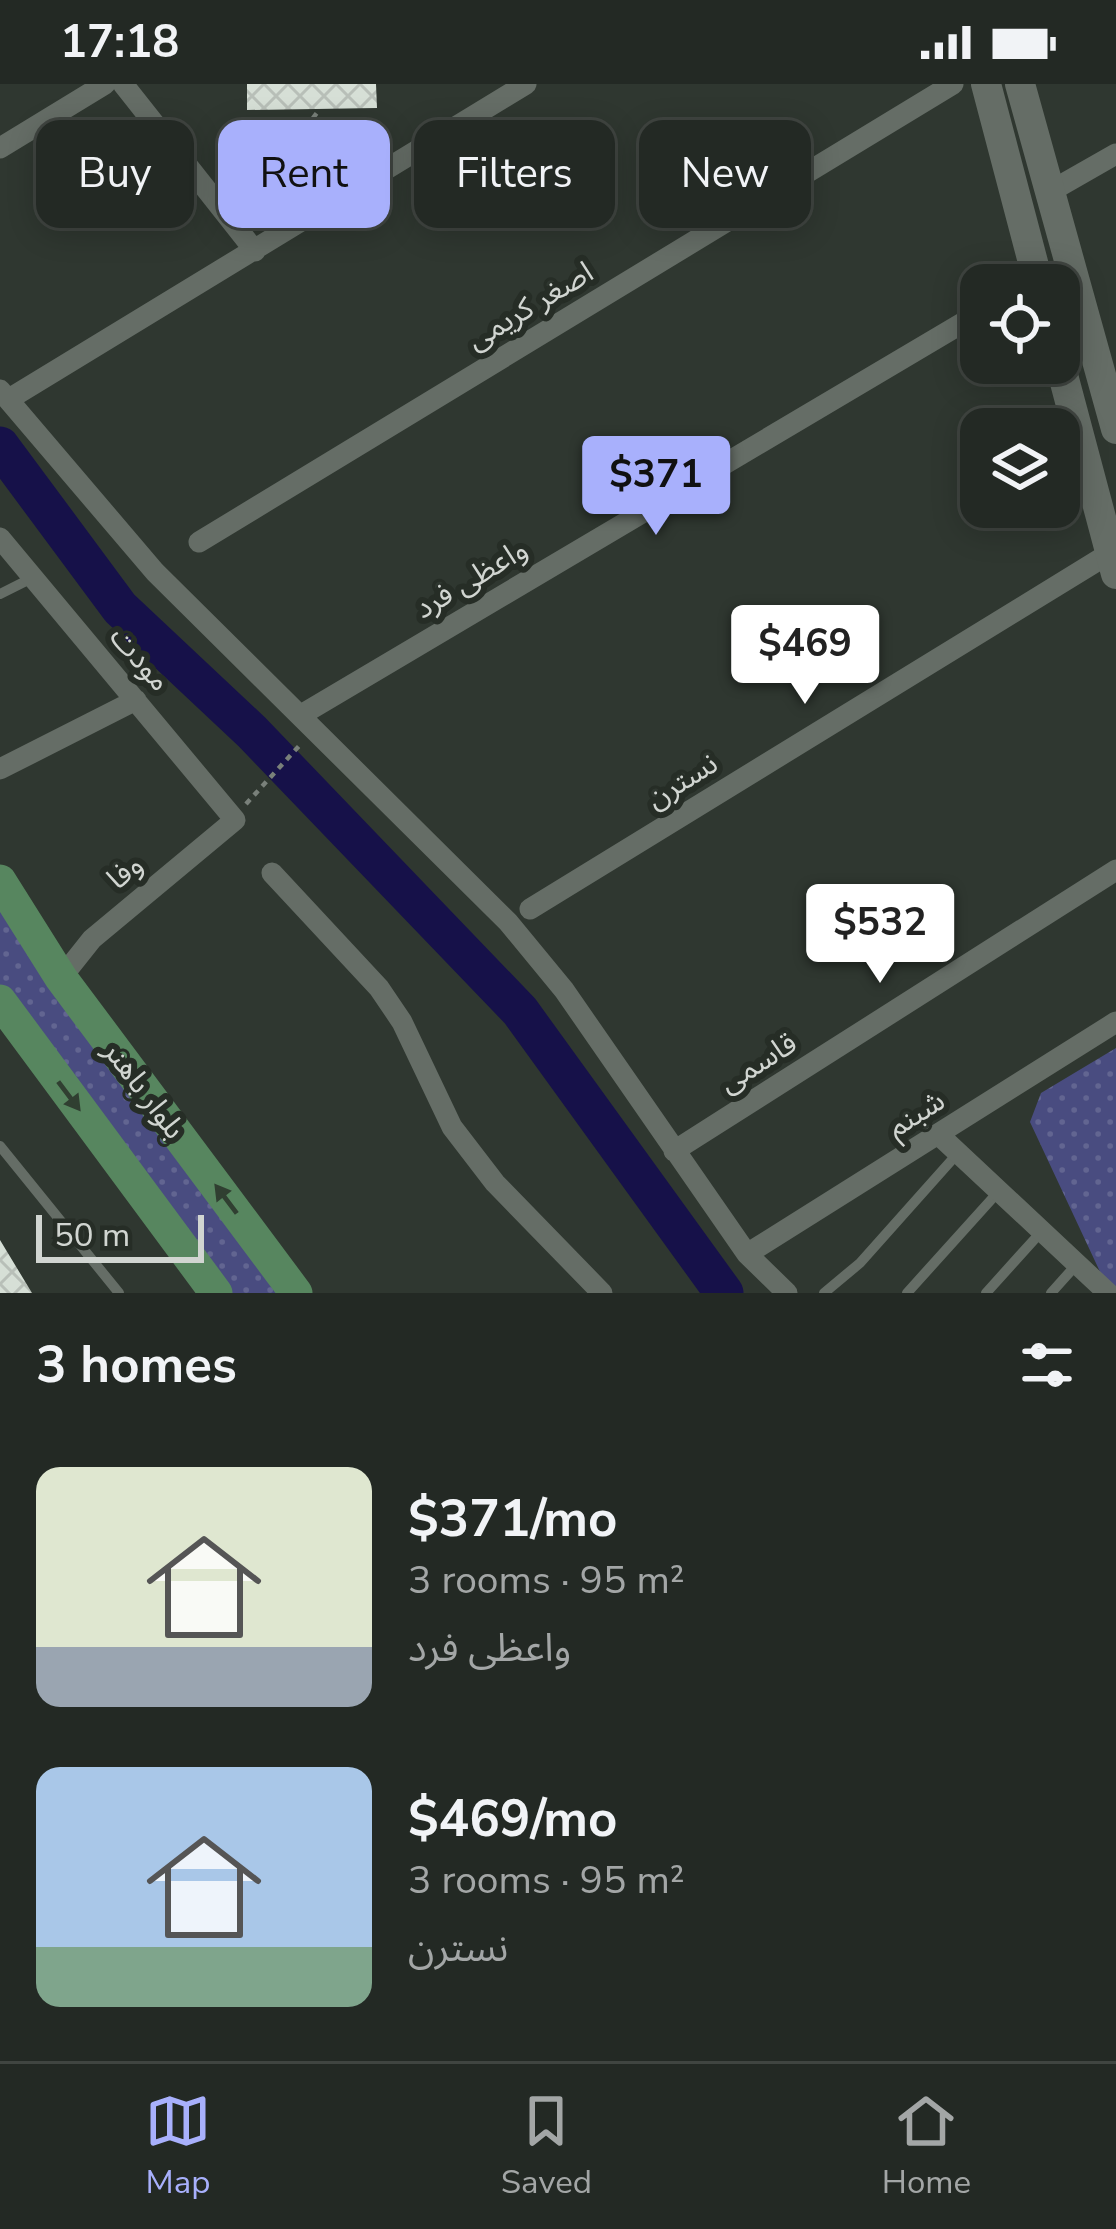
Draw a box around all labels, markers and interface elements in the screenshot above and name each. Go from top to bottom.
text: 17:18 [60,12,179,73]
chip: Buy [36,120,194,228]
chip: Rent [218,120,390,228]
chip: Filters [414,120,615,228]
chip: New [639,120,811,228]
street label: اصغر کریمی [459,252,601,360]
map controls [960,264,1080,528]
button: locate [960,264,1080,384]
button: layers [960,408,1080,528]
pin: $371 [585,436,727,538]
text: $371 [609,448,703,501]
street label: واعظی فرد [407,529,535,629]
pin: $469 [734,605,876,707]
text: $469 [758,617,852,670]
street label: مودت [100,618,180,700]
street label: نسترن [638,743,726,819]
street label: وفا [98,845,152,899]
pin: $532 [809,884,951,986]
text: $532 [833,896,927,949]
street label: قاسمی [711,1023,805,1103]
street label: بلوار باهنر [93,1032,194,1148]
one-way arrow [56,1080,81,1111]
street label: شبنم [879,1080,954,1149]
one-way arrow [214,1183,238,1215]
scale bar [36,1209,204,1262]
text: 50 m [54,1213,130,1258]
text: 3 homes [36,1330,237,1400]
icon: filters [1014,1332,1080,1398]
text: $371/mo [408,1484,617,1554]
icon: home [132,1515,276,1659]
text: 3 rooms · 95 m² [408,1554,685,1607]
text: واعظی فرد [408,1622,571,1675]
text: $469/mo [408,1784,617,1854]
icon: home [132,1815,276,1959]
text: 3 rooms · 95 m² [408,1854,685,1907]
text: نسترن [408,1922,508,1975]
tab: Map [145,2088,211,2205]
tab: Saved [501,2088,592,2205]
tab: Home [882,2088,971,2205]

